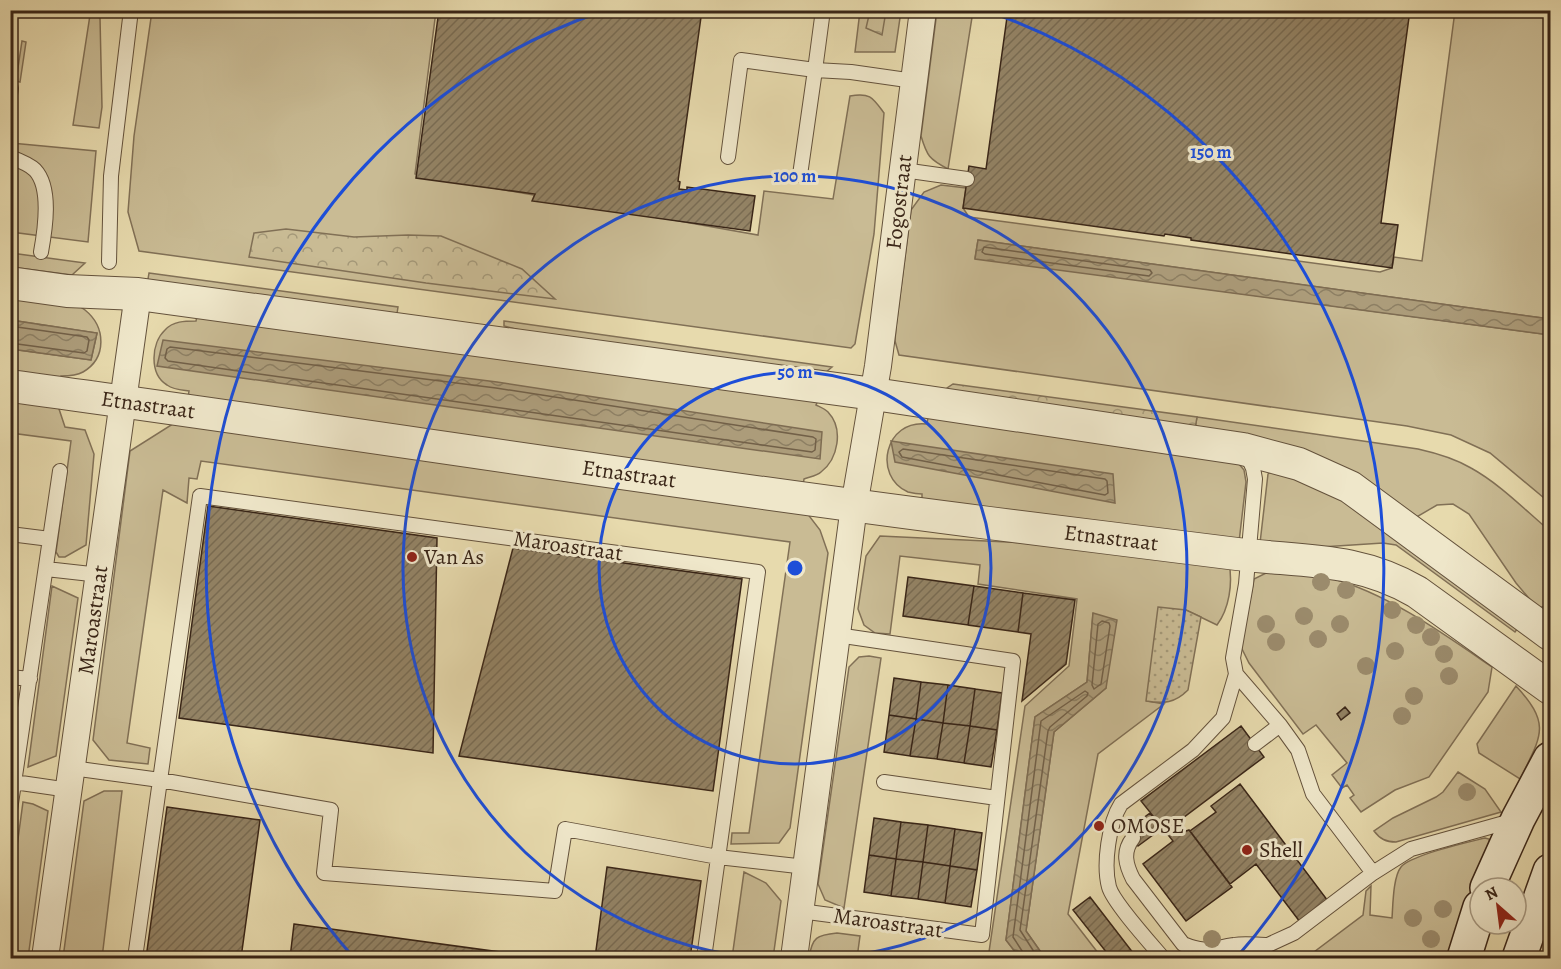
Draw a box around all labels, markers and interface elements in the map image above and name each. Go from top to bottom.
text: 150 m [1190,140,1232,164]
street label: Fogostraat [878,153,920,251]
text: 100 m [774,164,816,188]
text: 50 m [778,360,812,384]
street label: Etnastraat [99,384,197,426]
street label: Etnastraat [580,453,678,495]
street label: Etnastraat [1062,517,1160,559]
street label: Maroastraat [511,523,625,569]
place label: Van As [423,542,484,572]
marker: Van As [405,550,419,564]
centre of rings [785,558,805,578]
street label: Maroastraat [70,563,116,677]
place label: OMOSE [1111,811,1185,841]
marker: OMOSE [1092,819,1106,833]
place label: Shell [1259,835,1303,865]
marker: Shell [1240,843,1254,857]
north arrow [1468,876,1528,936]
text: N [1481,881,1502,906]
street label: Maroastraat [831,900,945,946]

